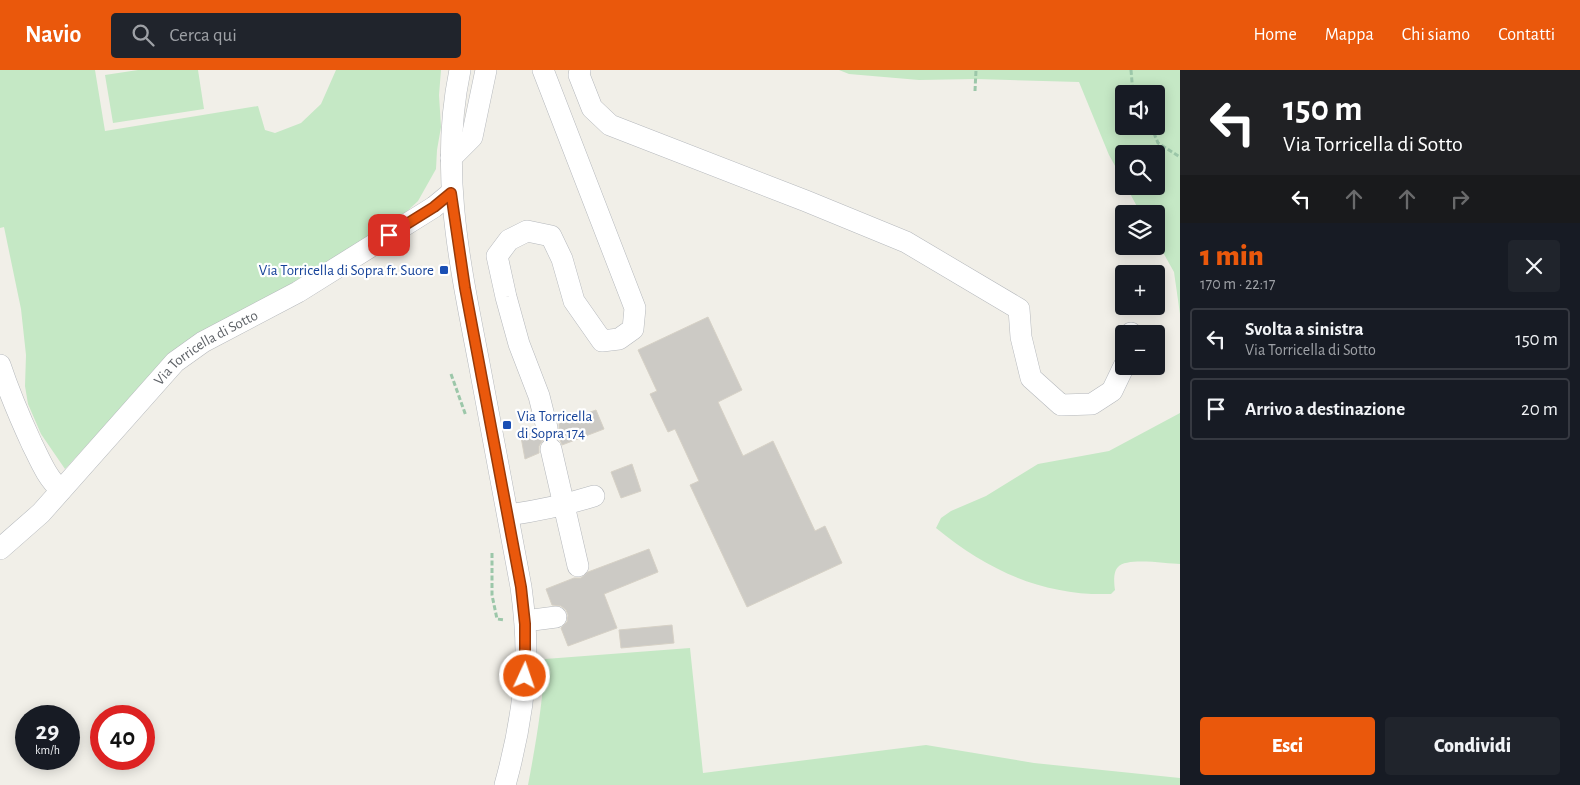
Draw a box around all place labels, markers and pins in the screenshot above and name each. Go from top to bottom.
pin [368,214,410,256]
place label: Via Torricella di Sopra fr. Suore [259,263,434,278]
marker: Via Torricella di Sopra fr. Suore [438,264,450,276]
place label: Via Torricella di Sopra 174 [517,409,592,441]
marker: Via Torricella di Sopra 174 [501,419,513,431]

